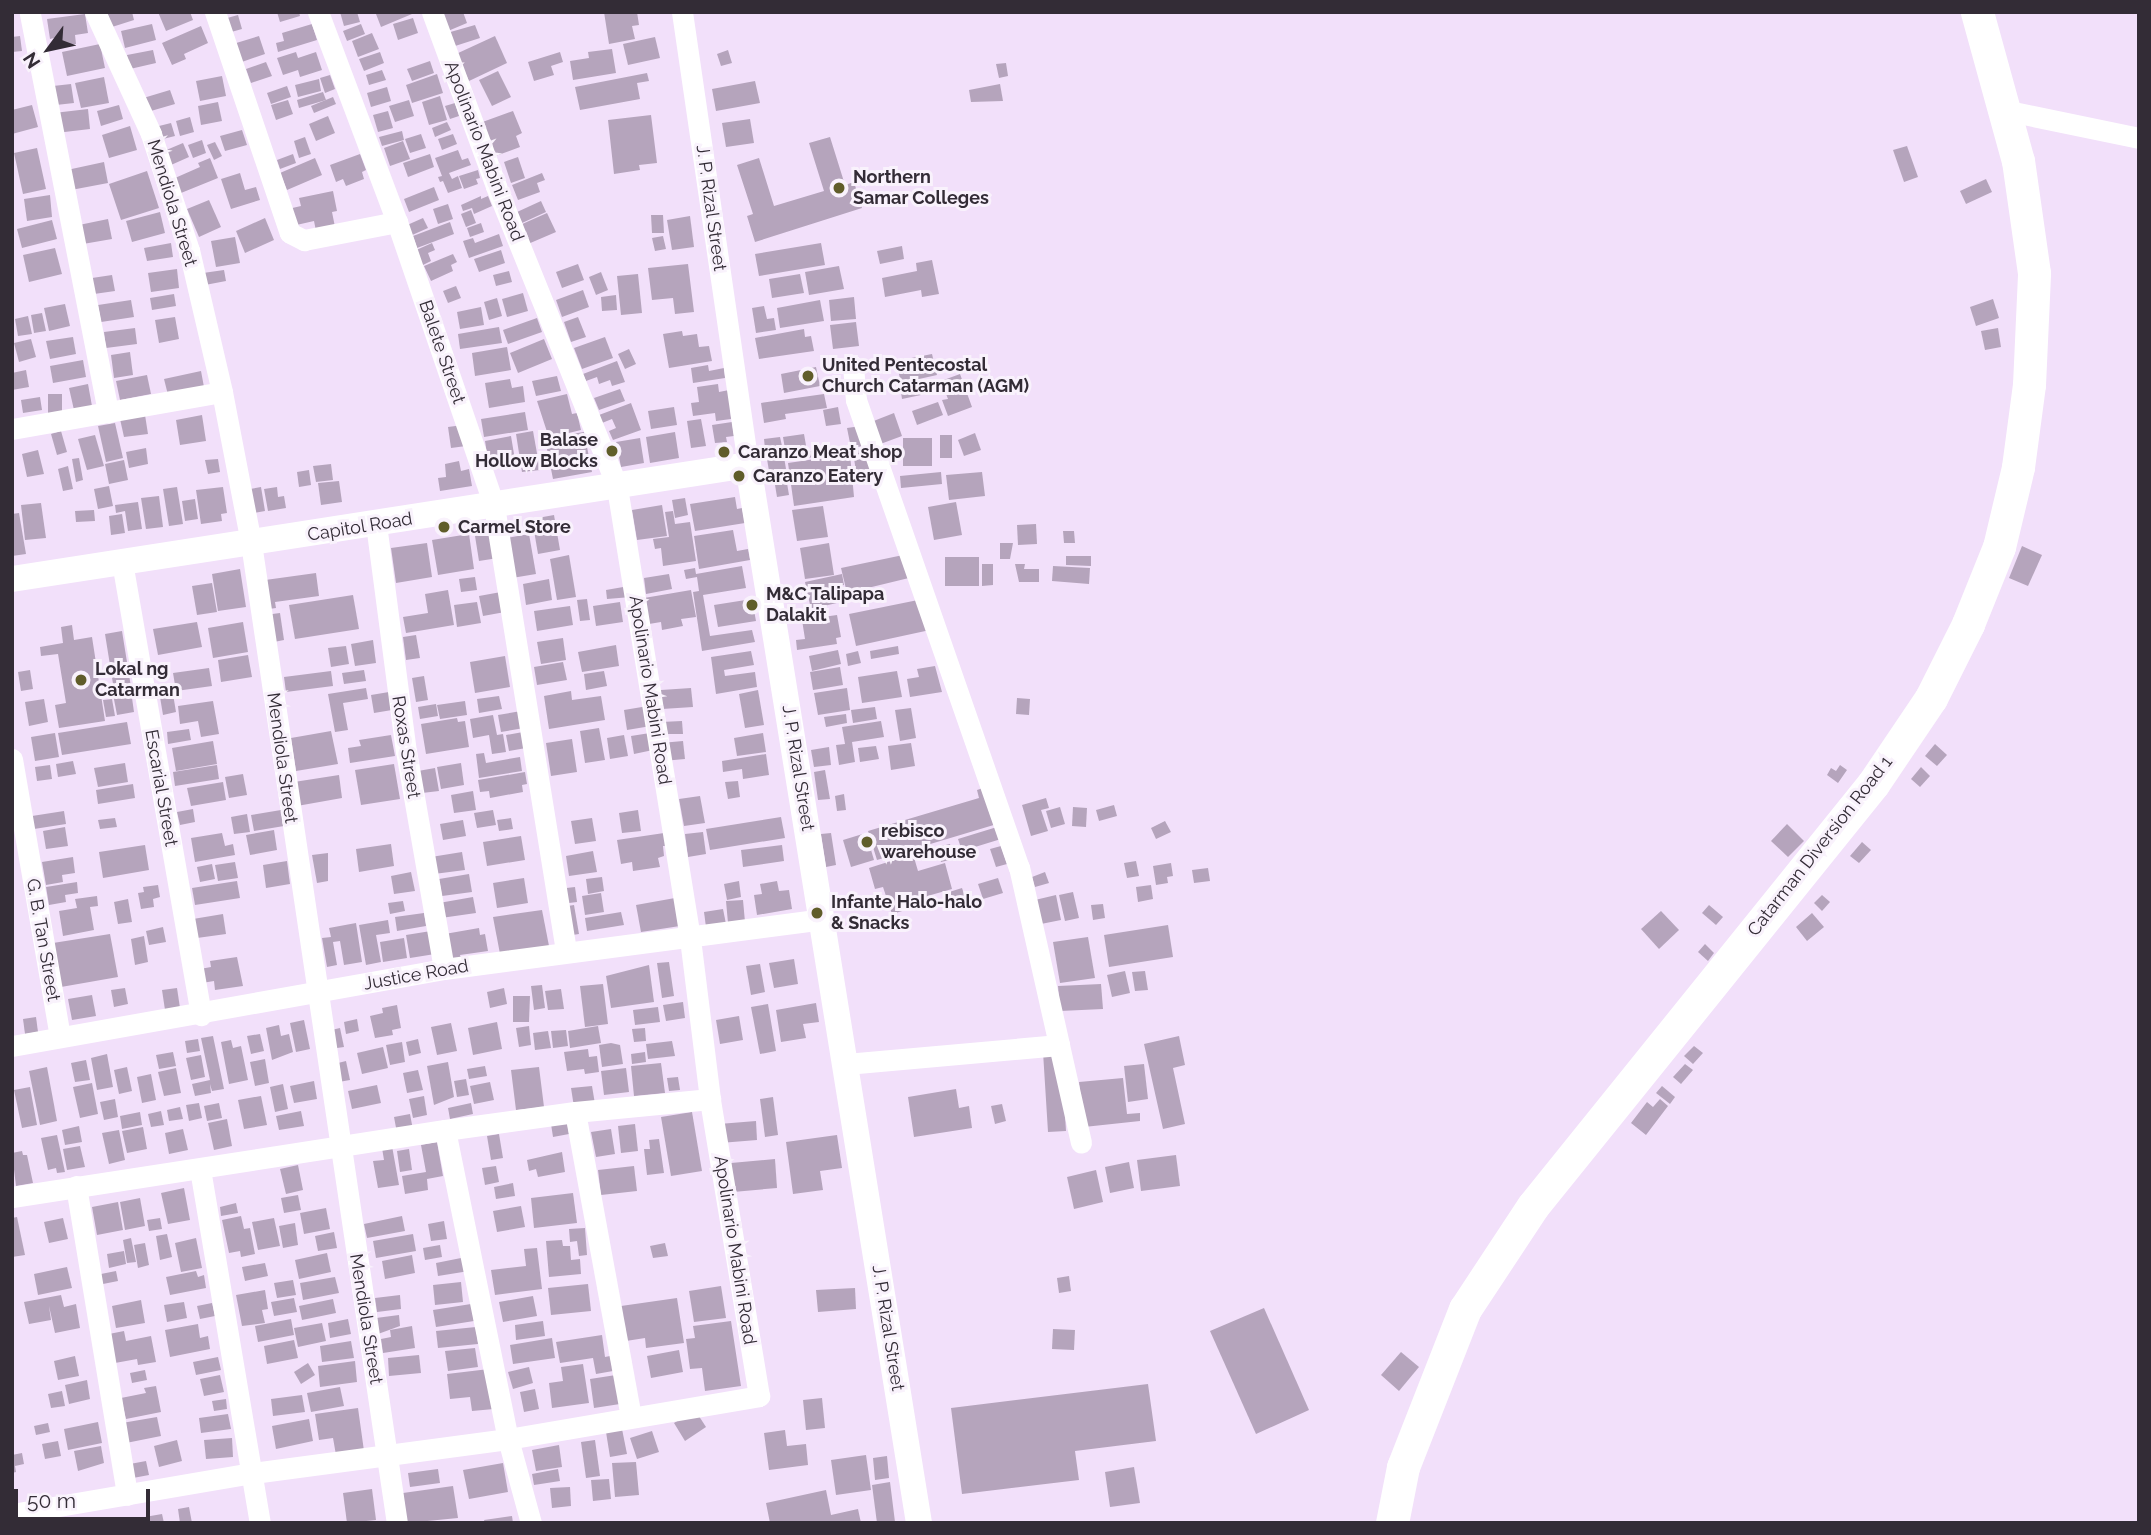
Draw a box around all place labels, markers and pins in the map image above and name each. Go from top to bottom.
place label: Northern Samar Colleges [853,167,989,210]
marker: Northern Samar Colleges [831,180,847,196]
place label: United Pentecostal Church Catarman (AGM) [822,355,1029,398]
marker: United Pentecostal Church Catarman (AGM) [800,368,816,384]
place label: Balase Hollow Blocks [475,430,598,472]
place label: Caranzo Meat shop [738,441,902,463]
marker: Balase Hollow Blocks [604,443,620,459]
marker: Caranzo Meat shop [716,444,732,460]
place label: Caranzo Eatery [753,465,883,487]
marker: Caranzo Eatery [731,468,747,484]
place label: Carmel Store [458,516,571,538]
marker: Carmel Store [436,519,452,535]
place label: M&C Talipapa Dalakit [766,584,885,626]
marker: M&C Talipapa Dalakit [744,597,760,613]
place label: Lokal ng Catarman [95,659,180,702]
marker: Lokal ng Catarman [73,672,89,688]
place label: rebisco warehouse [881,821,976,864]
marker: rebisco warehouse [859,834,875,850]
place label: Infante Halo-halo & Snacks [831,892,982,934]
marker: Infante Halo-halo & Snacks [809,905,825,921]

